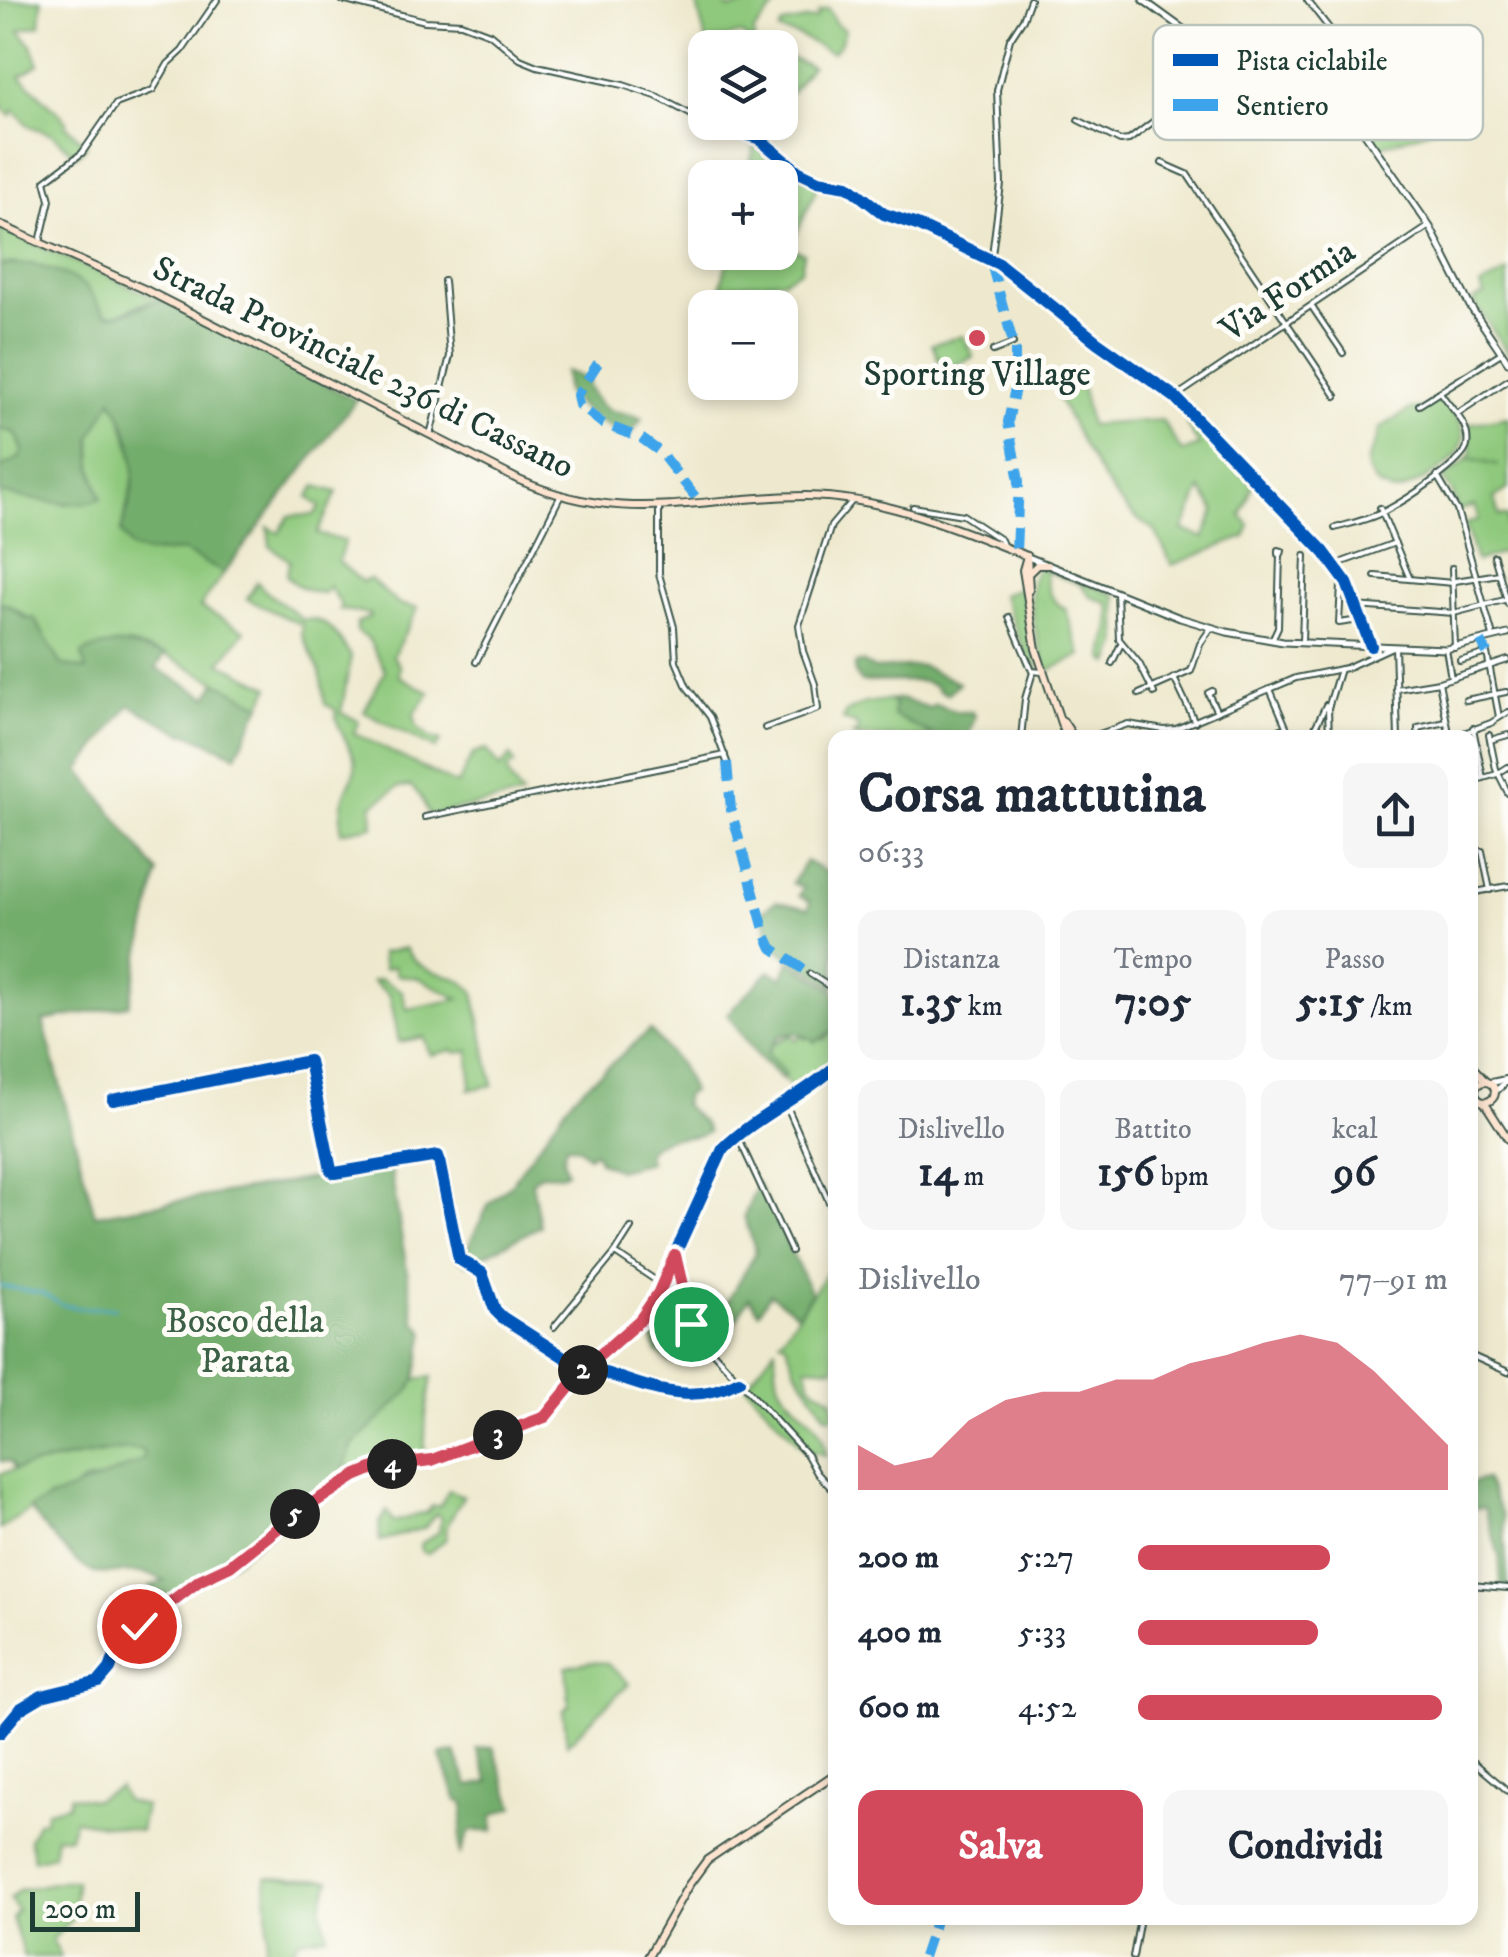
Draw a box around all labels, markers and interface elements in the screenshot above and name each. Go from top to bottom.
legend [1153,25,1483,140]
map controls [688,30,798,400]
button: layers [688,30,798,140]
text: Pista ciclabile [1236,44,1388,79]
text: Sentiero [1236,89,1329,124]
button: + [688,160,798,270]
street label: Via Formia [1211,230,1364,353]
street label: Strada Provinciale 236 di Cassano [145,247,581,489]
button: − [688,290,798,400]
marker: Sporting Village [966,327,988,349]
place label: Sporting Village [863,353,1091,397]
text: Corsa mattutina [858,761,1206,830]
button: share [1343,763,1448,868]
text: 06:33 [858,833,924,873]
text: Distanza [903,942,1000,977]
text: Tempo [1114,942,1192,977]
text: Passo [1324,942,1385,977]
text: 1.35 [900,977,962,1029]
text: 7:05 [1115,977,1191,1029]
text: 5:15 [1296,977,1364,1029]
text: km [962,989,1003,1024]
text: /km [1364,989,1413,1024]
text: Dislivello [898,1112,1005,1147]
text: Battito [1114,1112,1192,1147]
text: kcal [1332,1112,1378,1147]
text: 14 [918,1147,958,1199]
text: 156 [1097,1147,1155,1199]
text: 96 [1333,1147,1376,1199]
text: m [958,1159,985,1194]
text: bpm [1155,1159,1209,1194]
text: Dislivello [858,1260,981,1300]
text: 77–91 m [1339,1260,1448,1300]
pin [649,1282,734,1367]
icon: arrive [664,1297,719,1352]
park label: Bosco della Parata [166,1300,324,1384]
pin: 2 [558,1345,608,1395]
text: 2 [576,1352,590,1387]
pin: 3 [473,1410,523,1460]
text: 3 [493,1417,503,1452]
pin: 4 [367,1439,417,1489]
text: 4 [384,1446,400,1481]
pin: 5 [270,1489,320,1539]
text: 5 [288,1496,302,1531]
text: 200 m [858,1538,939,1578]
text: 5:27 [1018,1538,1074,1578]
pin [97,1584,182,1669]
icon: check [112,1599,167,1654]
text: 400 m [858,1613,942,1653]
text: 5:33 [1018,1613,1066,1653]
text: 600 m [858,1688,940,1728]
text: 4:52 [1018,1688,1076,1728]
button: Salva [858,1790,1143,1905]
button: Condividi [1163,1790,1448,1905]
scale bar [30,1887,140,1932]
text: 200 m [45,1892,116,1927]

